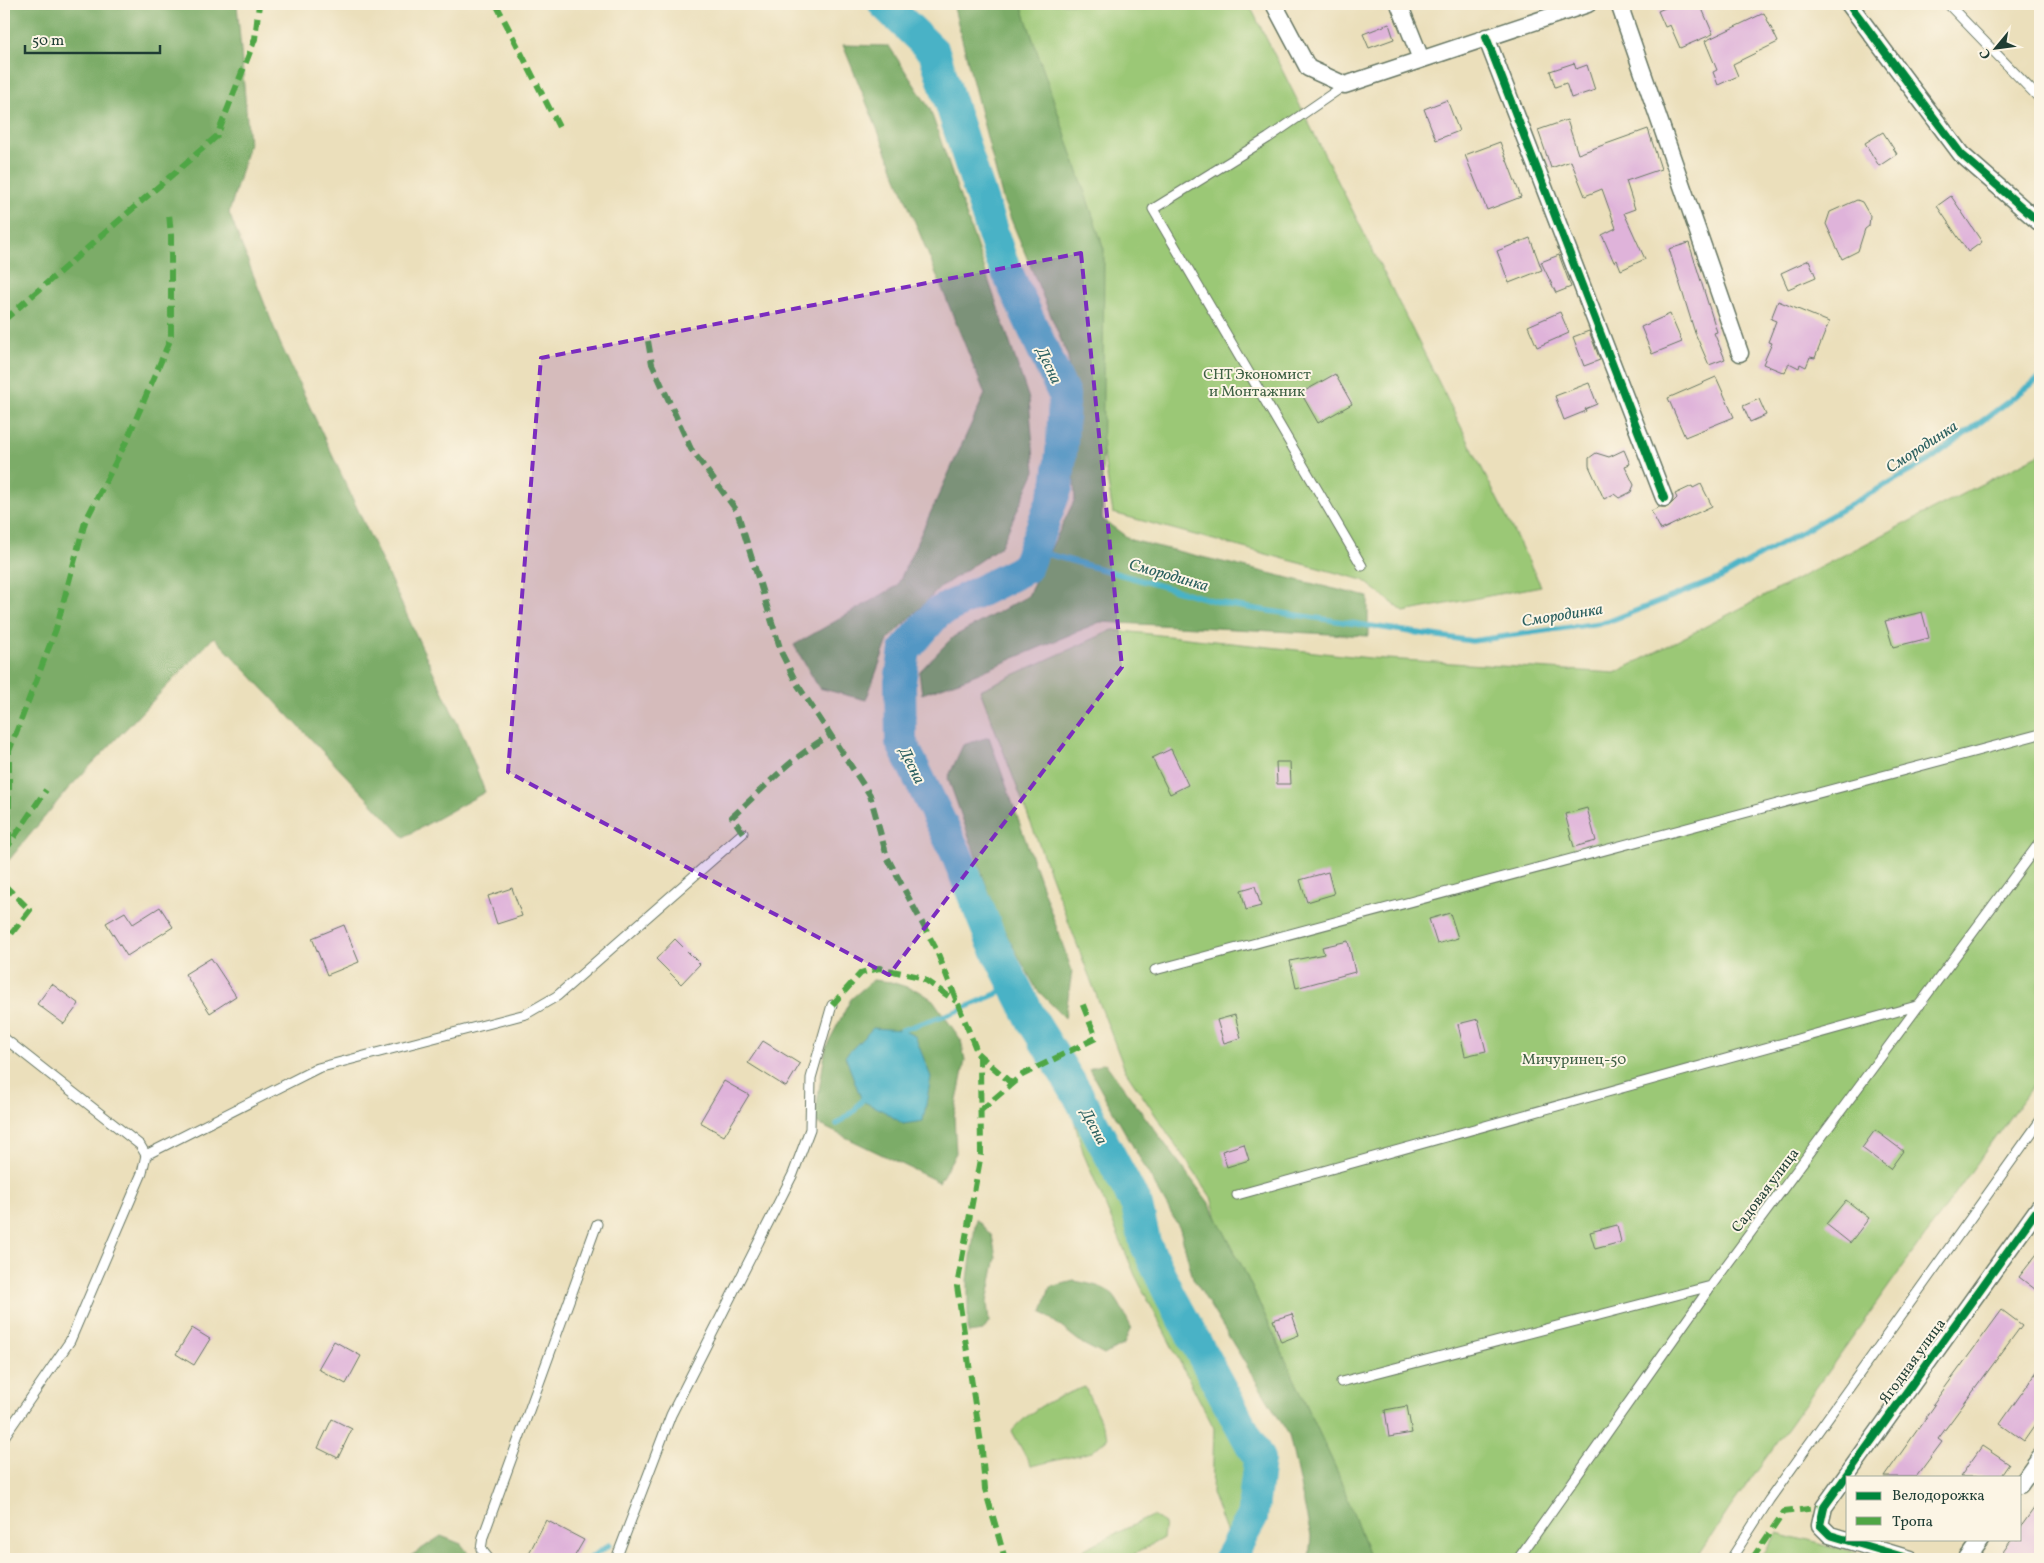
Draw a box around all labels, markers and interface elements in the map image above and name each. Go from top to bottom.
scale bar [25,22,160,54]
north arrow [1972,22,2022,72]
text: 50 m [32,31,64,52]
text: С [1975,45,1996,62]
water label: Десна [1030,343,1066,388]
park label: СНТ Экономист и Монтажник [1203,365,1311,403]
water label: Смородинка [1882,416,1963,479]
water label: Смородинка [1126,554,1211,598]
water label: Смородинка [1520,599,1605,633]
water label: Десна [892,743,930,788]
park label: Мичуринец-50 [1522,1050,1626,1071]
water label: Десна [1074,1104,1112,1149]
street label: Садовая улица [1727,1144,1805,1238]
street label: Ягодная улица [1875,1315,1951,1409]
legend [1846,1476,2022,1540]
text: Велодорожка [1892,1486,1985,1507]
text: Тропа [1892,1512,1933,1533]

